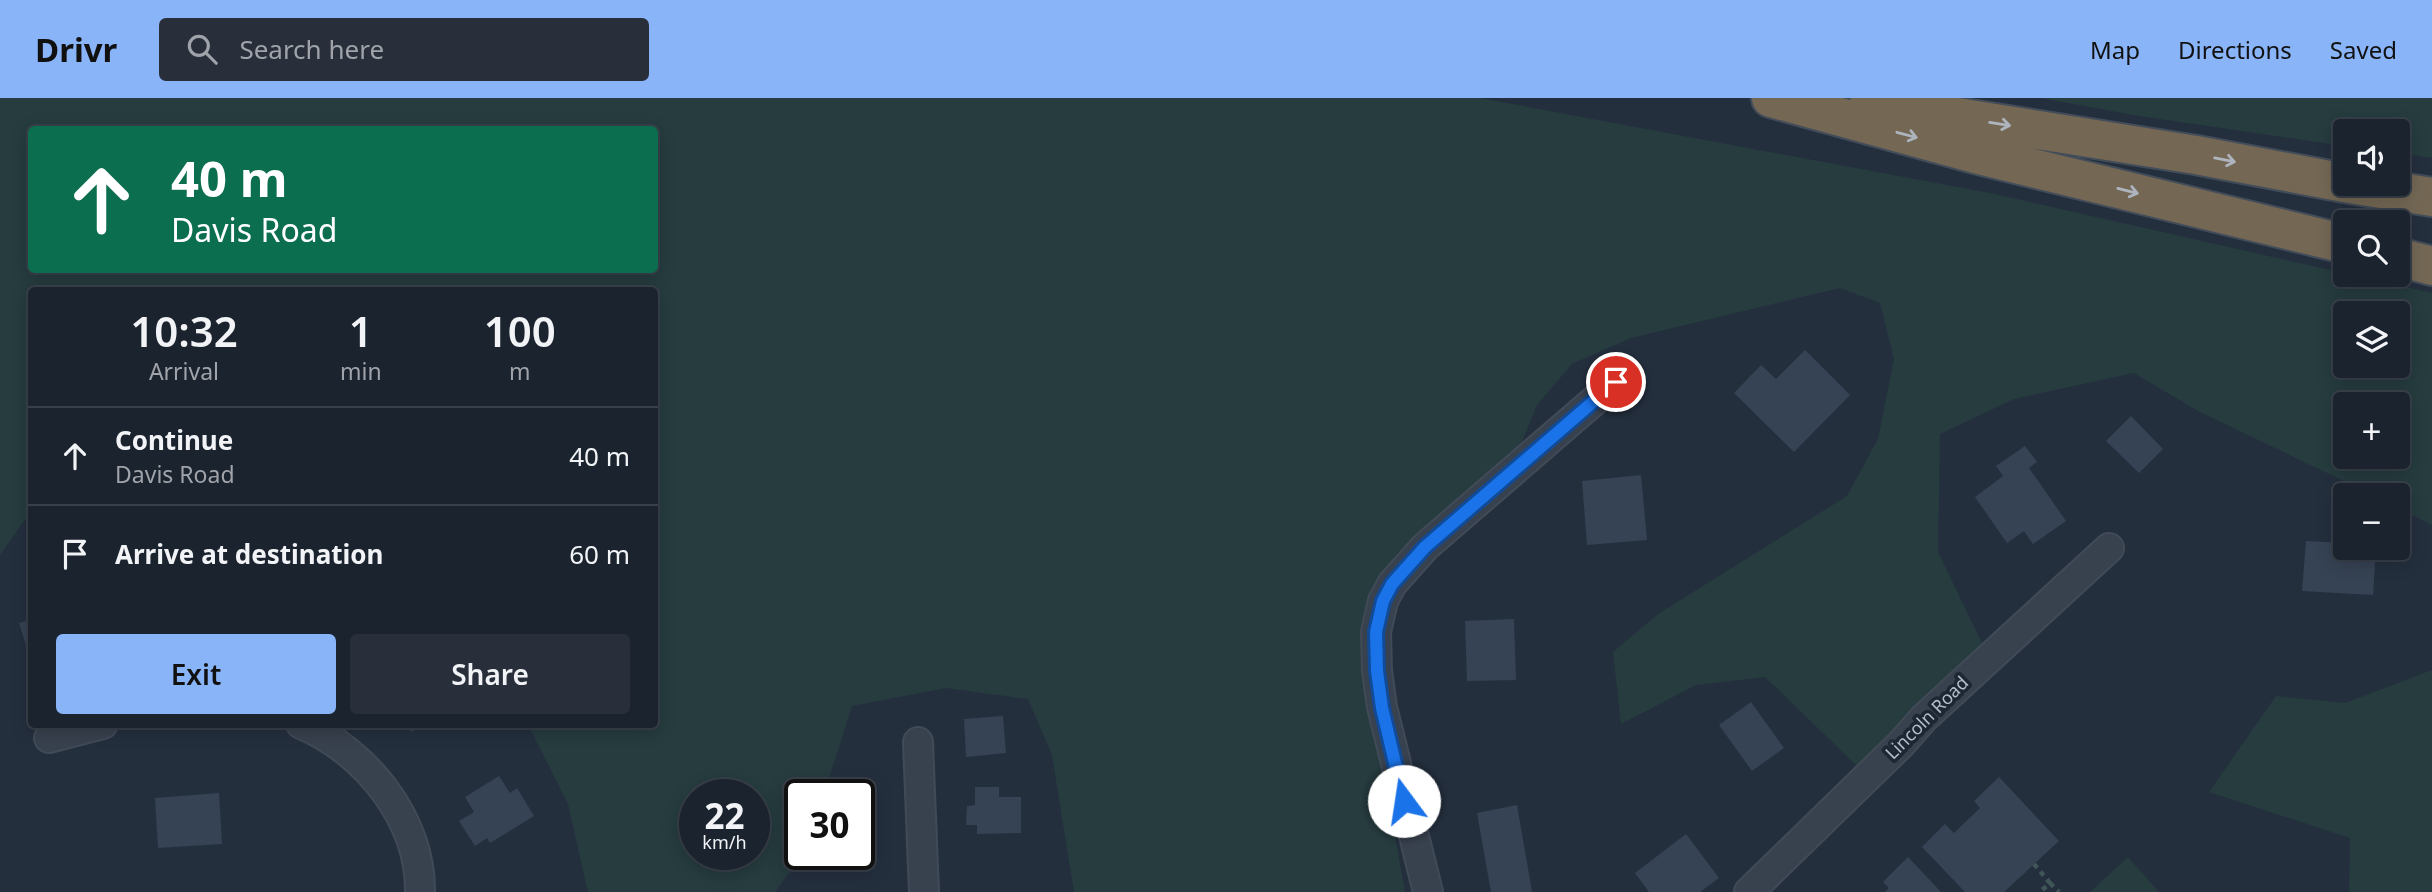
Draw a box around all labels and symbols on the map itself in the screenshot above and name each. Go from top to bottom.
one-way arrow [1989,118,2011,131]
one-way arrow [1896,130,1918,143]
one-way arrow [2213,154,2236,167]
one-way arrow [2116,185,2139,198]
pin [1586,352,1646,412]
street label: Lincoln Road [1879,670,1973,764]
position arrow [1367,764,1441,838]
speed limit sign: 30 [784,779,875,870]

